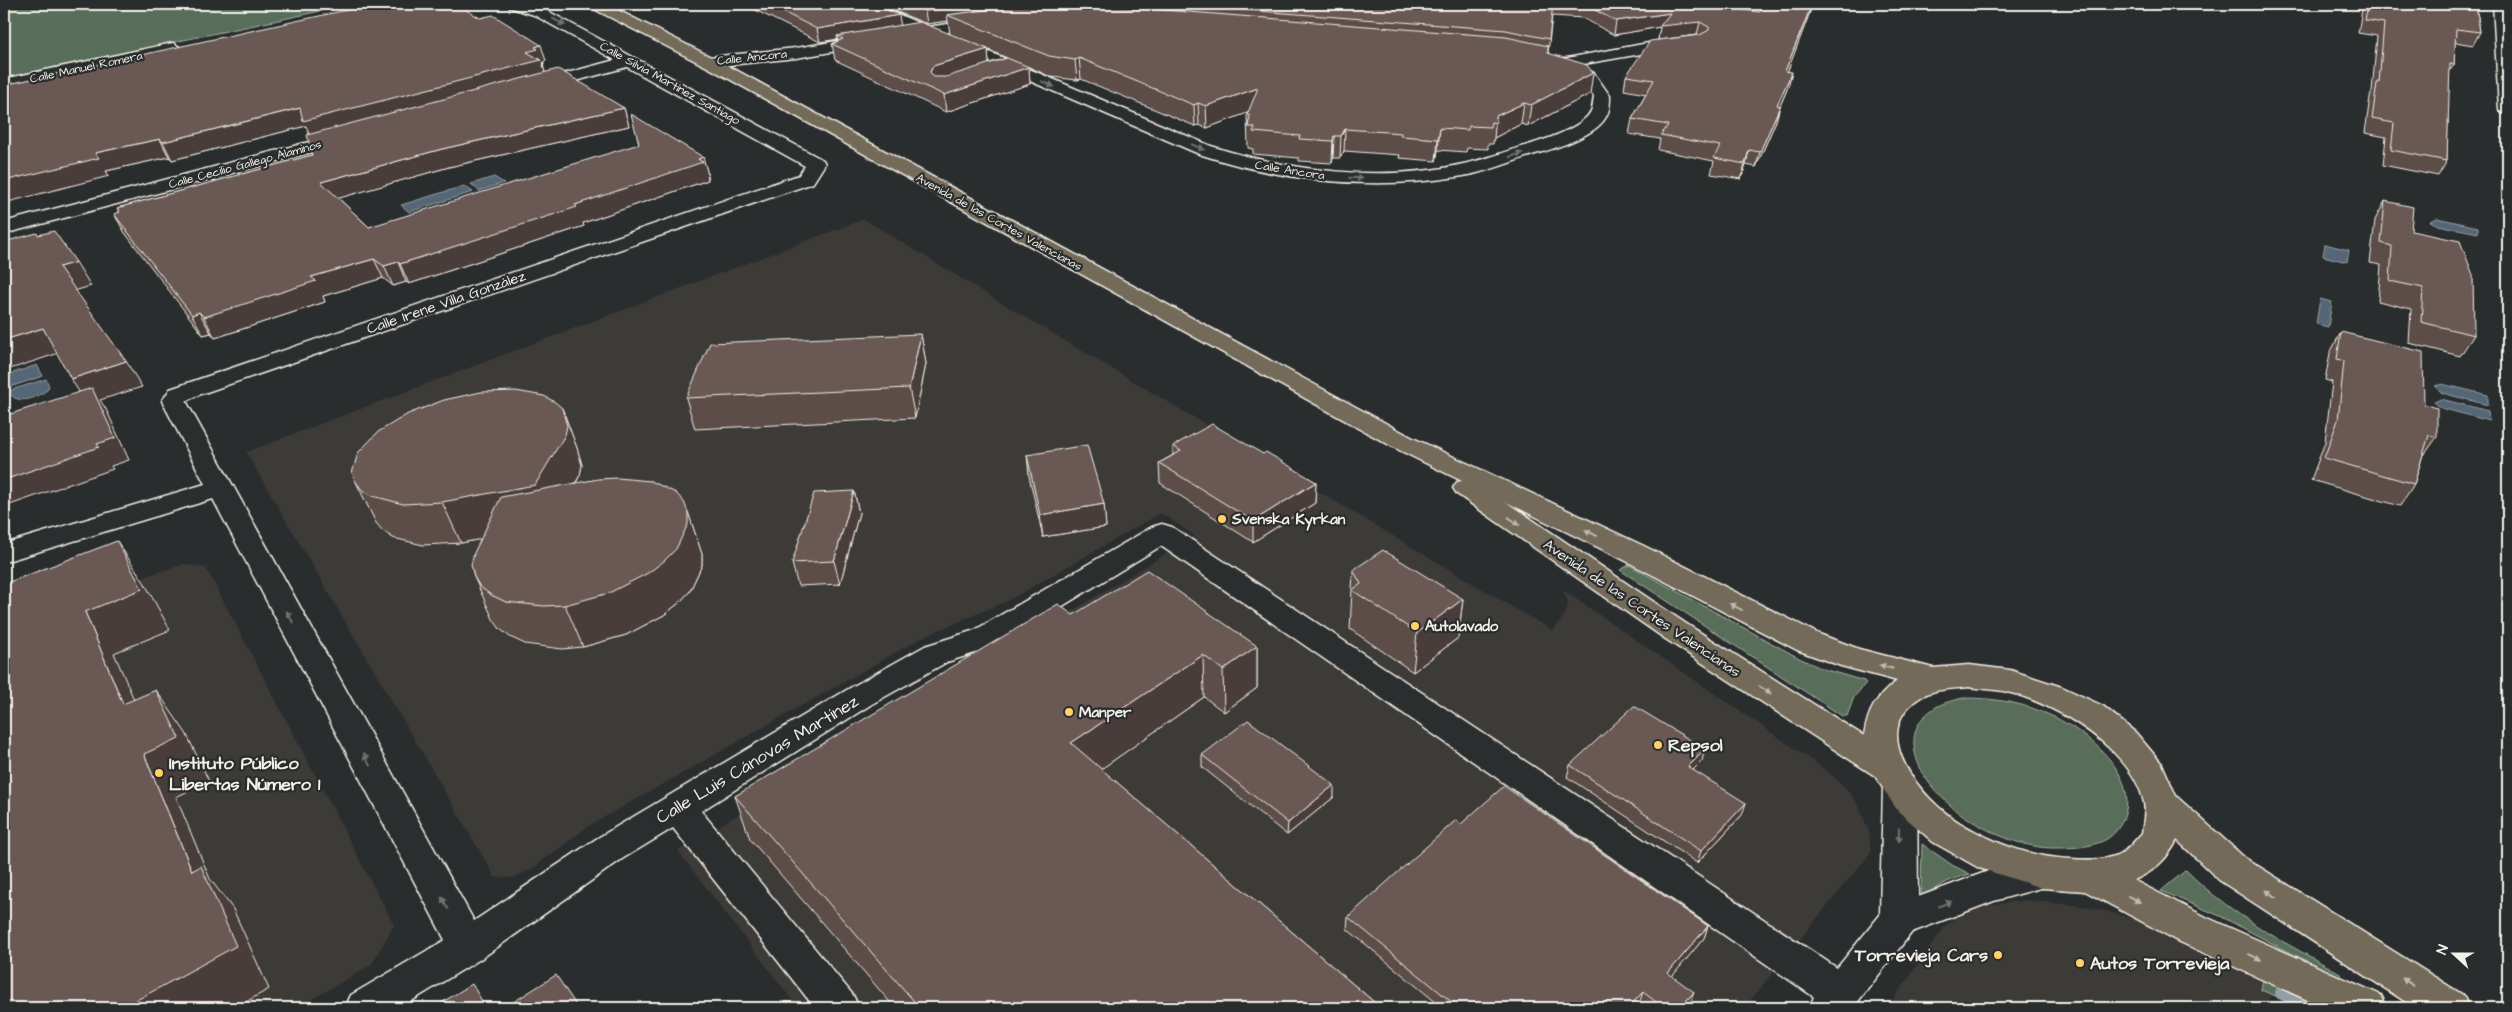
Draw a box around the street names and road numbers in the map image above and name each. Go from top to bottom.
street label: Calle Silvia Martínez Santiago [596,38,743,130]
street label: Calle Ancora [716,45,788,70]
street label: Calle Manuel Romera [28,47,144,88]
street label: Calle Cecilio Gallego Alaminos [167,136,324,194]
street label: Calle Ancora [1254,157,1326,184]
street label: Avenida de las Cortes Valencianas [913,170,1085,275]
street label: Calle Irene Villa González [364,265,529,340]
street label: Avenida de las Cortes Valencianas [1539,534,1745,683]
street label: Calle Luis Cánovas Martínez [651,689,863,830]

